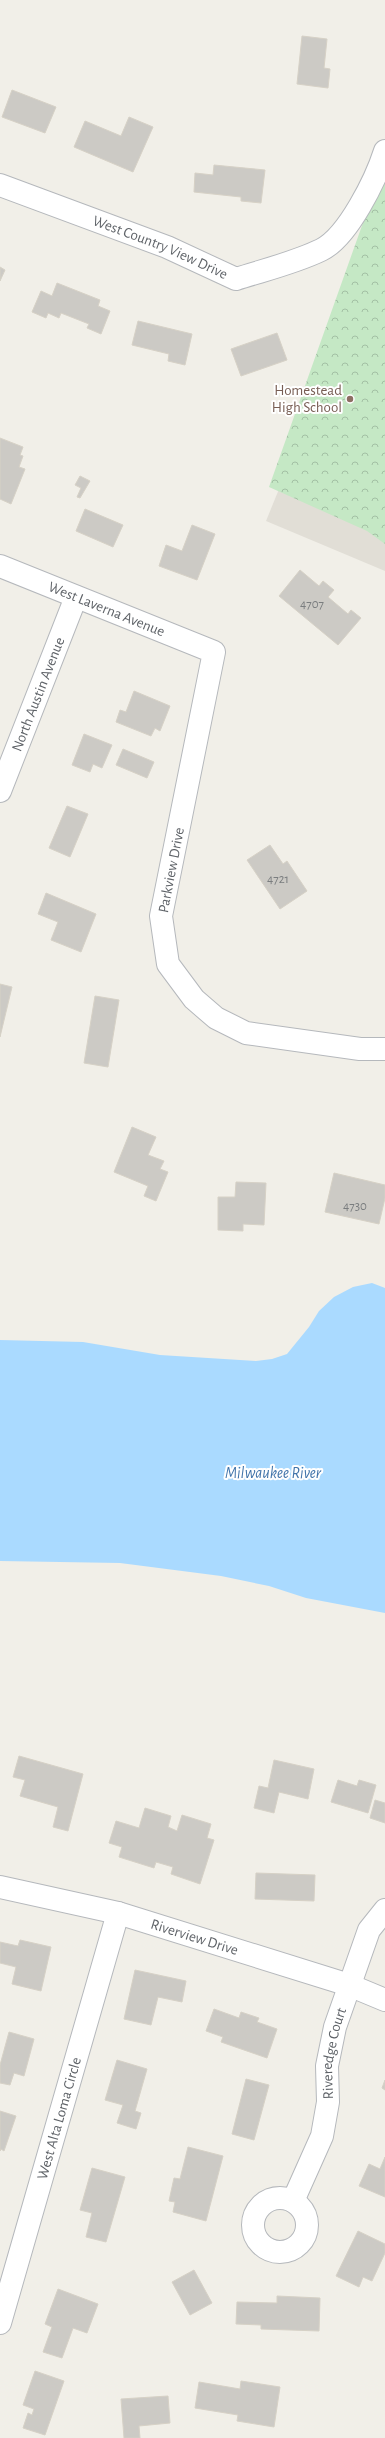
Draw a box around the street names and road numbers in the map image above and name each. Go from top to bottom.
street label: West Country View Drive [91,213,230,282]
street label: West Laverna Avenue [46,579,167,640]
street label: North Austin Avenue [9,635,68,753]
street label: Parkview Drive [156,826,187,914]
street label: Riverview Drive [149,1917,240,1958]
street label: Riveredge Court [320,2005,349,2100]
street label: West Alta Loma Circle [35,2055,84,2181]

